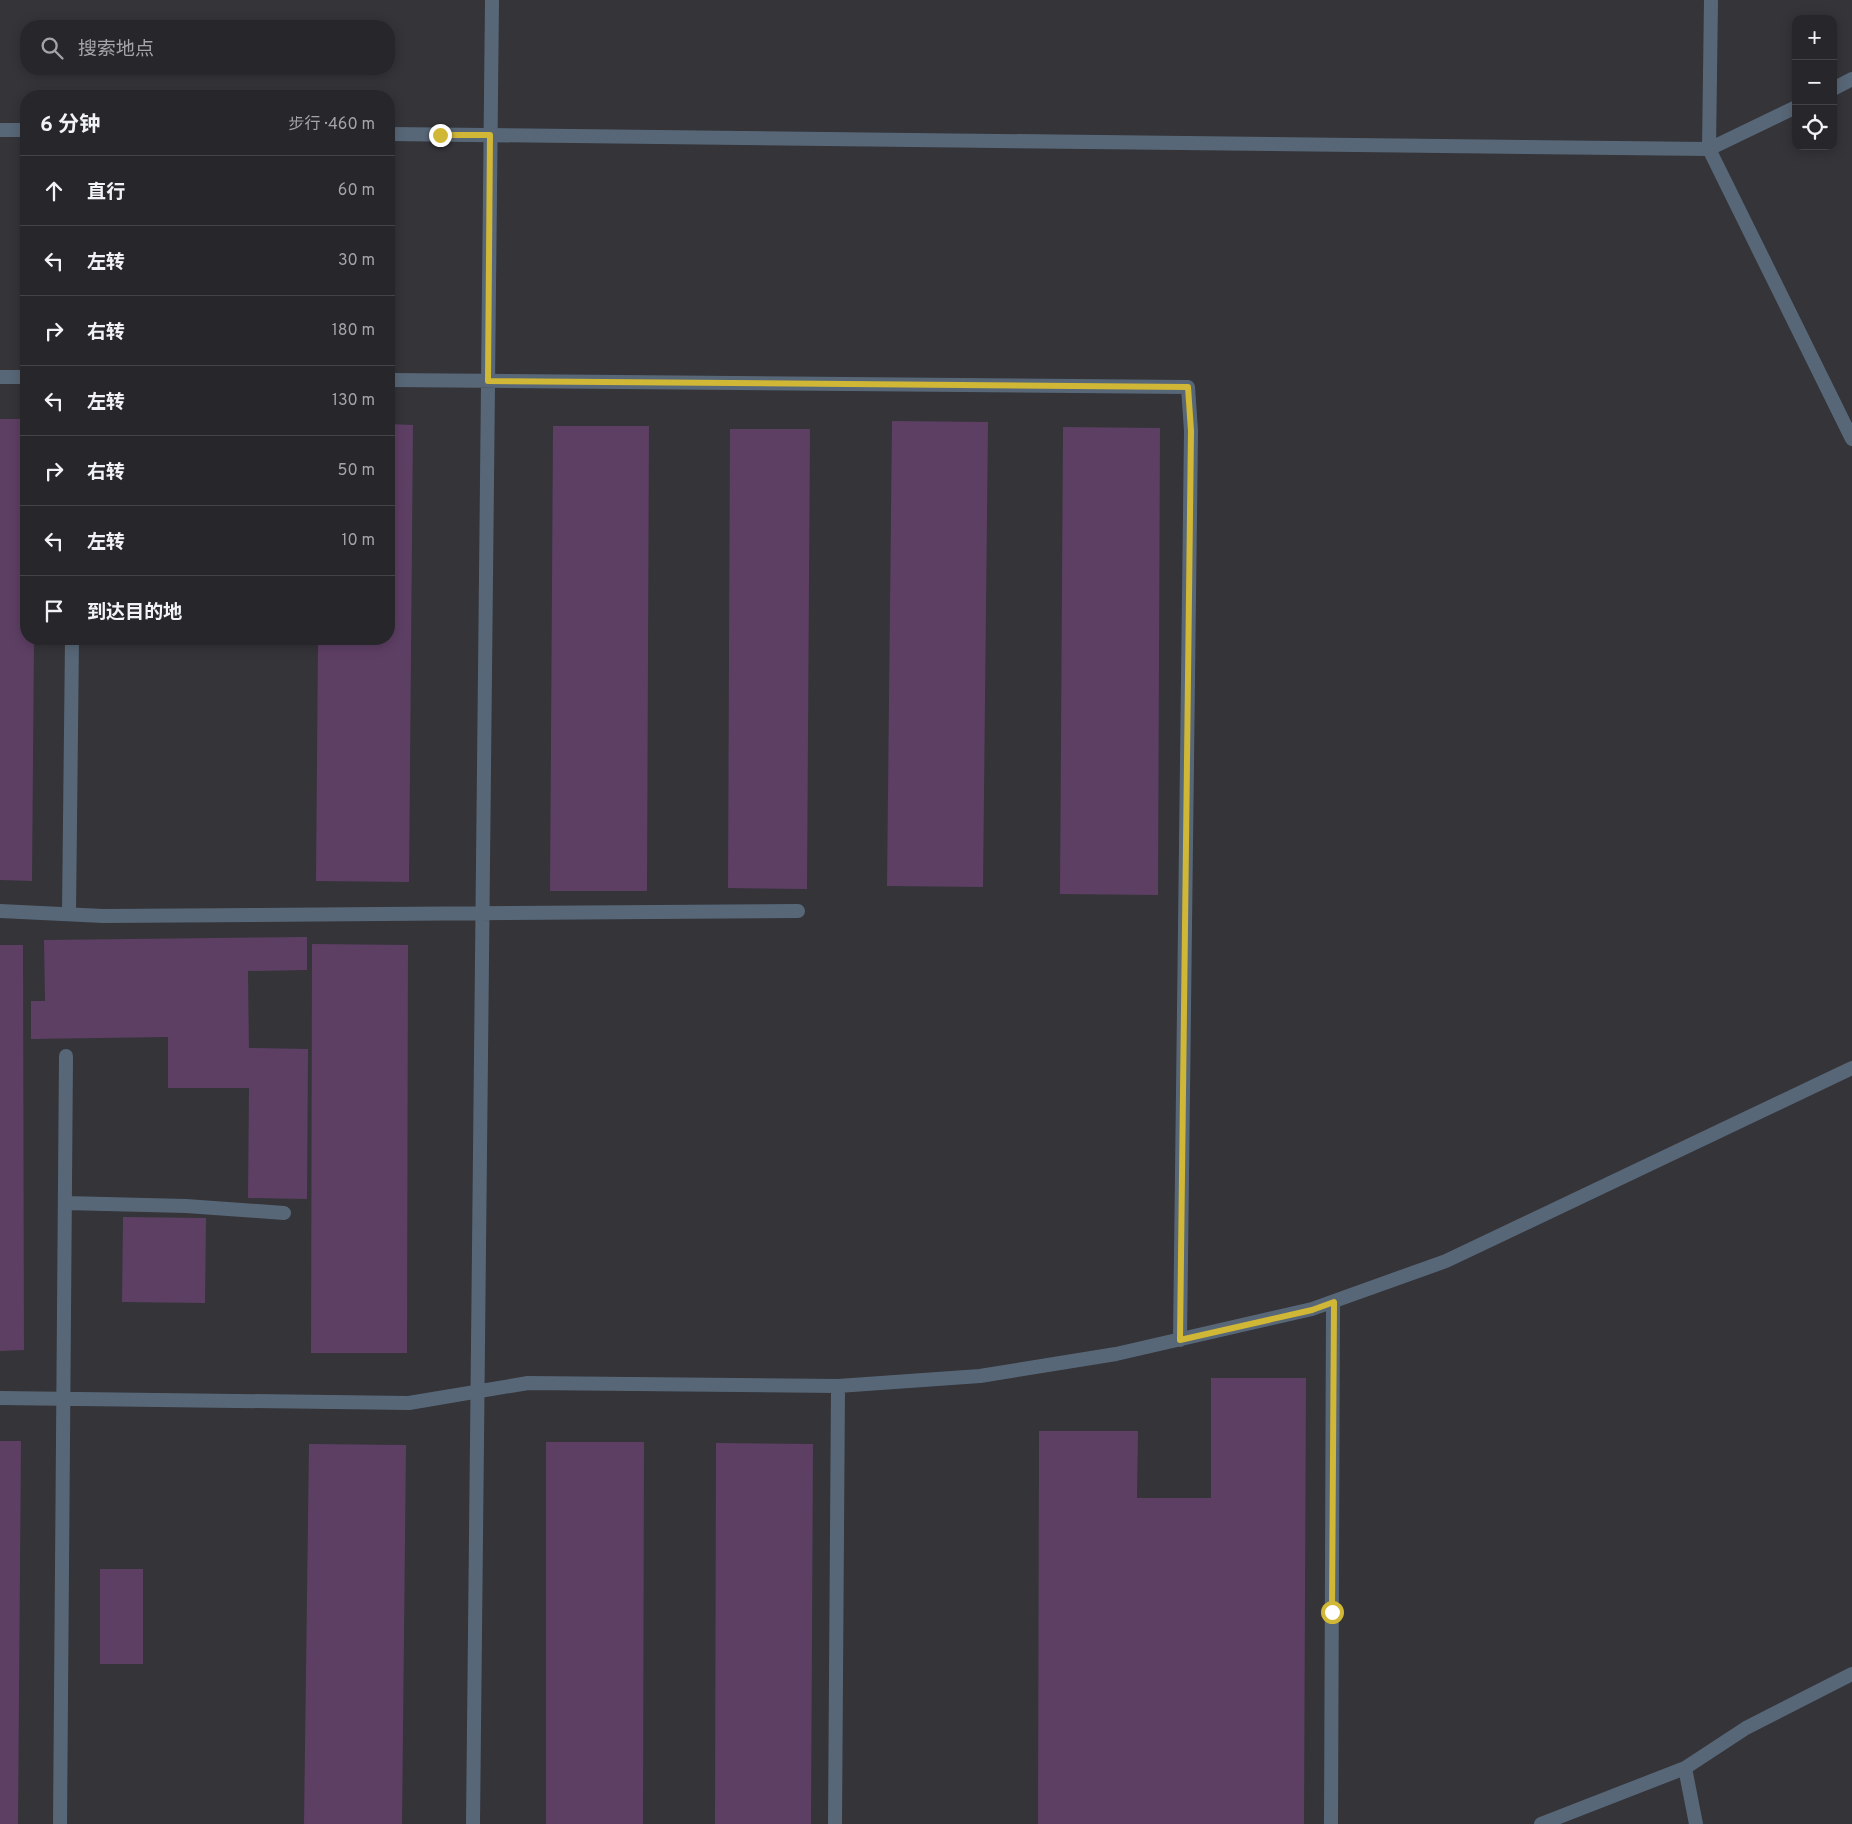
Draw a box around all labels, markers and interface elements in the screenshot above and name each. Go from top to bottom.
map controls [1792,15,1837,150]
button: + [1792,15,1837,60]
search box [20,20,395,75]
icon: search [38,34,66,62]
text: 搜索地点 [78,38,154,62]
button: − [1792,60,1837,105]
button: locate [1792,105,1837,150]
text: 6 分钟 [40,112,100,139]
text: 步行 · 460 m [288,115,375,135]
route end [429,124,452,147]
icon: ahead [40,177,68,205]
text: 直行 [87,181,125,205]
text: 60 m [338,181,375,201]
icon: left [40,247,68,275]
text: 左转 [87,251,125,275]
text: 30 m [338,251,375,271]
icon: right [40,317,68,345]
text: 右转 [87,321,125,345]
text: 180 m [332,321,375,341]
icon: left [40,387,68,415]
text: 左转 [87,391,125,415]
text: 130 m [332,391,375,411]
icon: right [40,457,68,485]
text: 右转 [87,461,125,485]
text: 50 m [338,461,375,481]
icon: left [40,527,68,555]
text: 左转 [87,531,125,555]
text: 10 m [341,531,375,551]
icon: arrive [40,597,68,625]
text: 到达目的地 [87,601,182,625]
route start [1321,1601,1344,1624]

